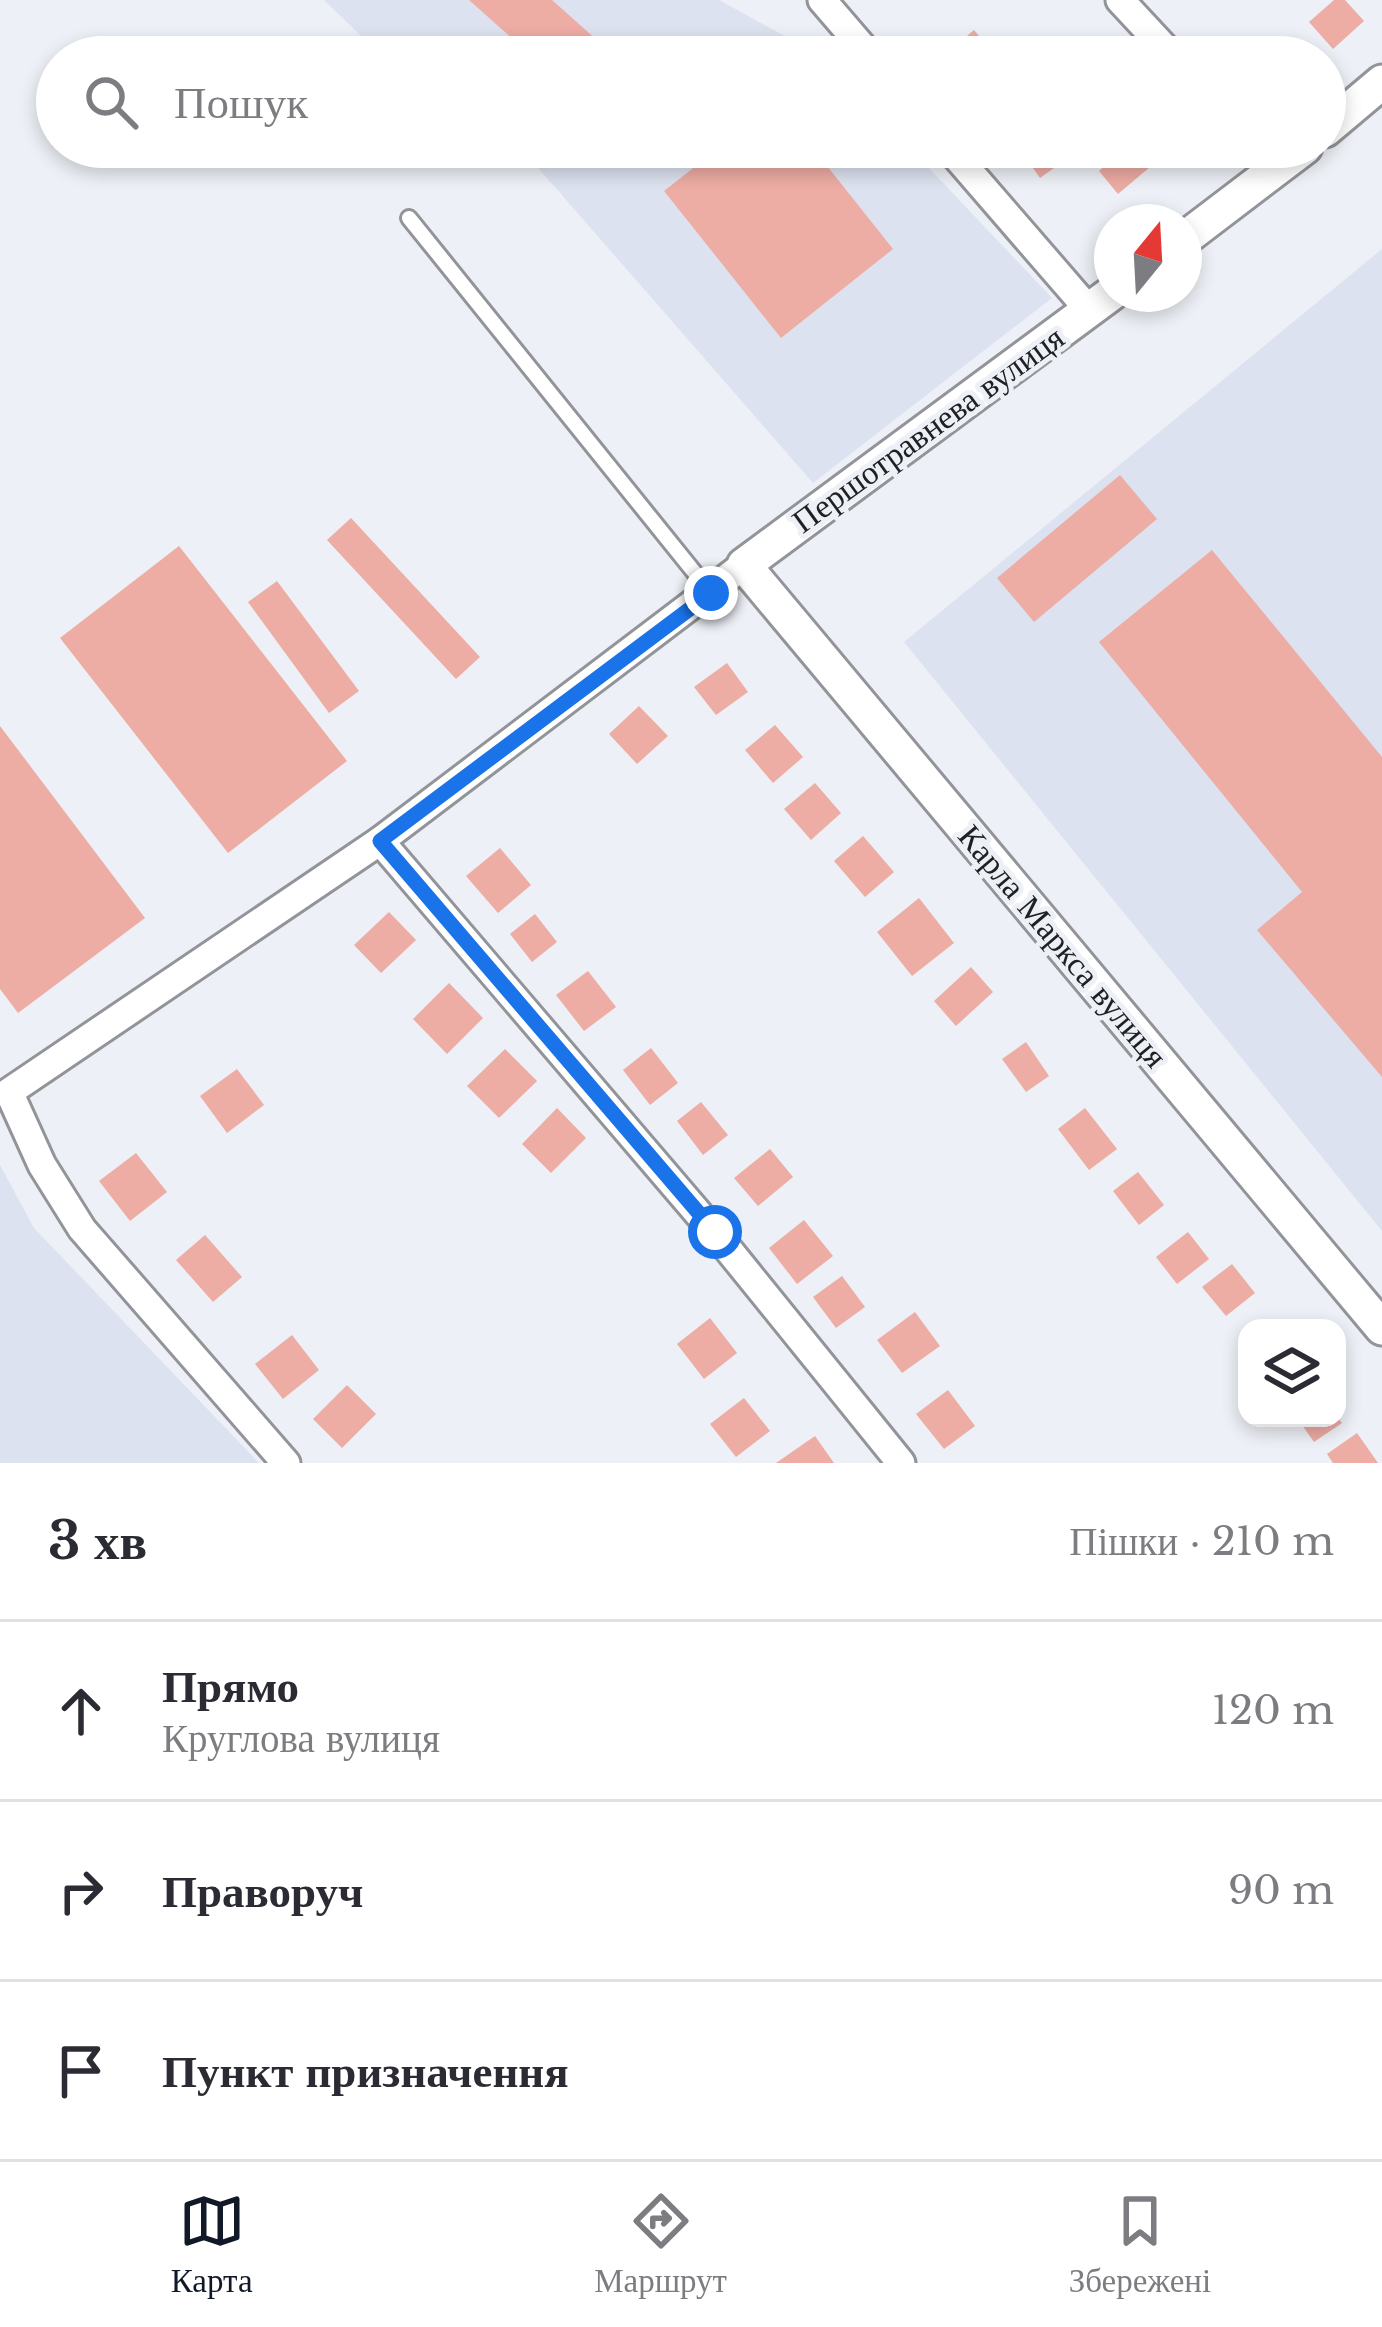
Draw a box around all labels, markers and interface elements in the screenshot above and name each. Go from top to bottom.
search box [36,36,1346,168]
icon: search [78,69,144,135]
text: Пошук [174,74,308,130]
north arrow [1094,204,1202,312]
street label: Першотравнева вулиця [784,317,1072,541]
route end [684,566,738,620]
street label: Карла Маркса вулиця [950,816,1176,1076]
route start [688,1205,742,1259]
map controls [1238,1319,1346,1427]
button: layers [1238,1319,1346,1427]
text: 3 хв [48,1510,147,1573]
text: Пішки · 210 m [1069,1517,1334,1566]
text: Прямо [162,1658,299,1714]
icon: ahead [48,1678,114,1744]
text: 120 m [1212,1686,1334,1735]
text: Круглова вулиця [162,1714,440,1763]
icon: right [48,1858,114,1924]
text: Праворуч [162,1863,363,1919]
text: 90 m [1228,1866,1334,1915]
icon: arrive [48,2038,114,2104]
text: Пункт призначення [162,2043,569,2099]
tab: Карта [171,2188,253,2301]
tab: Маршрут [594,2188,727,2301]
tab: Збережені [1069,2188,1211,2301]

